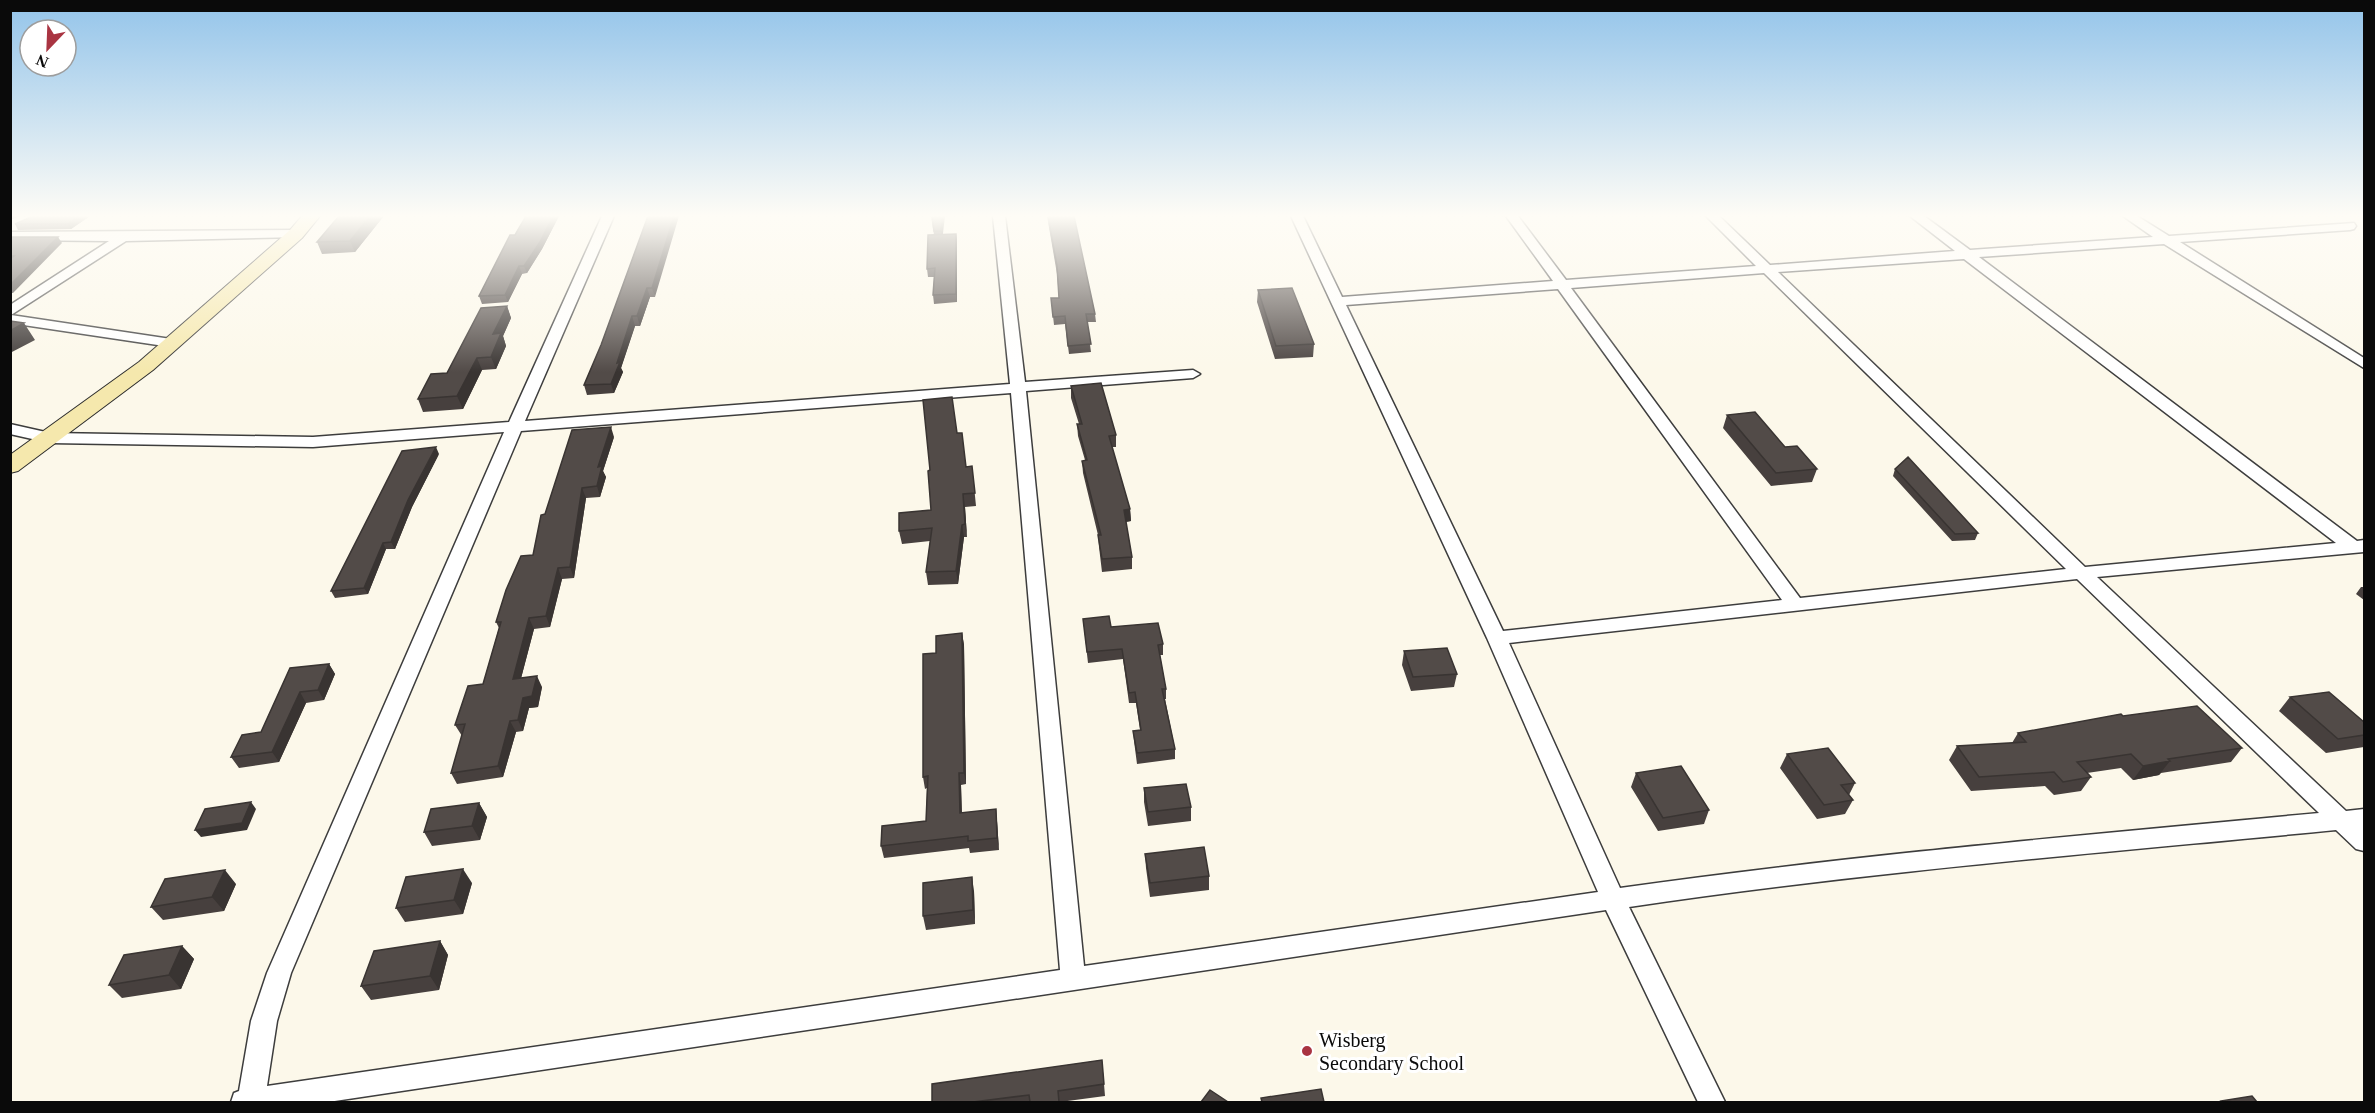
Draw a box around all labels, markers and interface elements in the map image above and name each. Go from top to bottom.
north arrow [18,18,78,78]
text: N [33,51,51,71]
place label: Wisberg Secondary School [1319,1029,1464,1075]
marker: Wisberg Secondary School [1300,1044,1314,1058]

